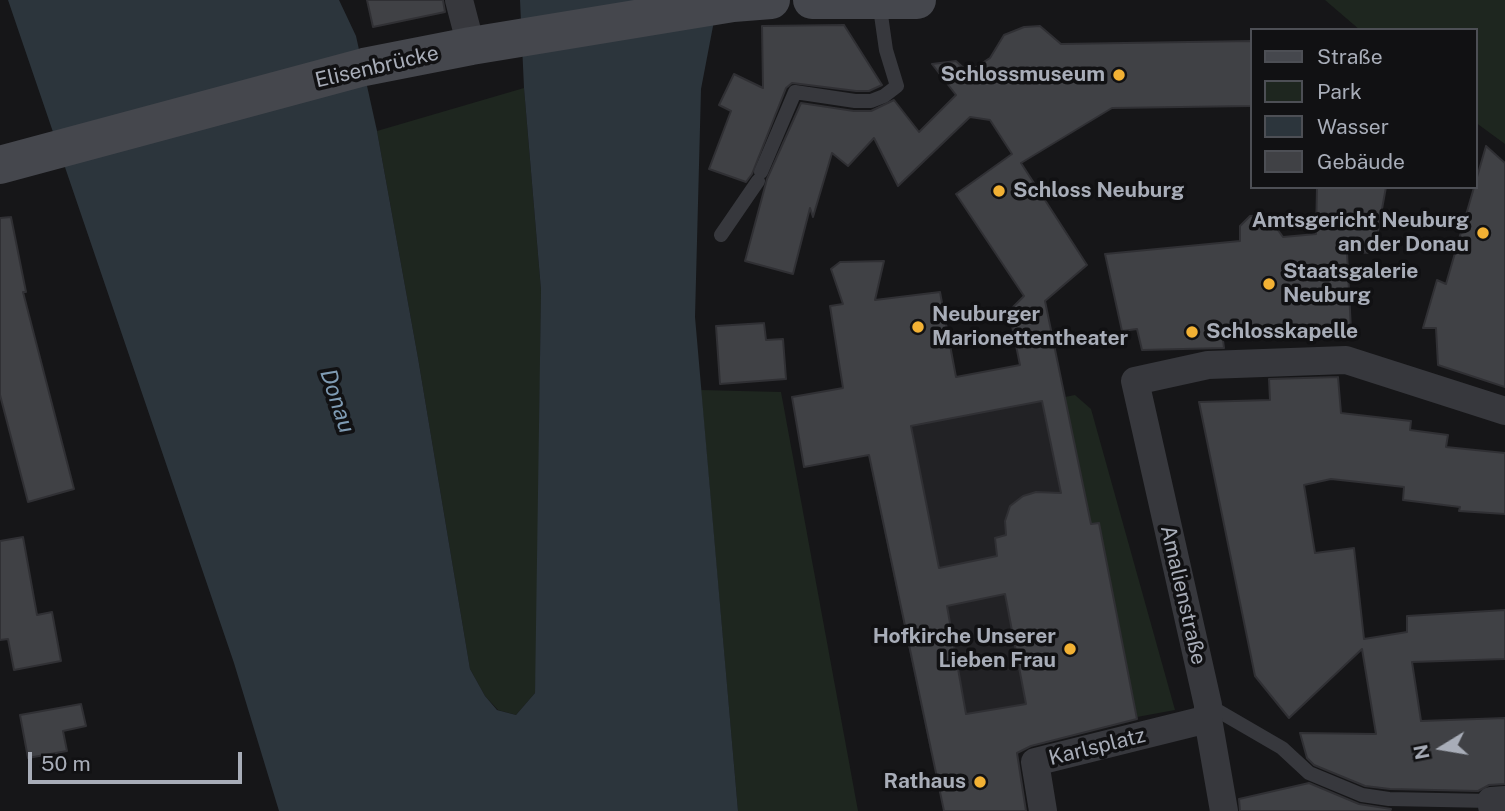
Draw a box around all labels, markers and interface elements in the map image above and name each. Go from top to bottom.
legend [1250,28,1477,189]
street label: Elisenbrücke [313,41,441,93]
text: Straße [1317,44,1383,69]
place label: Schlossmuseum [941,62,1105,88]
marker: Schlossmuseum [1111,67,1127,83]
text: Park [1317,79,1362,104]
text: Wasser [1317,114,1389,139]
text: Gebäude [1317,149,1405,174]
place label: Schloss Neuburg [1013,178,1184,204]
marker: Schloss Neuburg [991,183,1007,199]
place label: Amtsgericht Neuburg an der Donau [1252,208,1469,258]
marker: Amtsgericht Neuburg an der Donau [1475,225,1491,241]
place label: Staatsgalerie Neuburg [1283,259,1418,309]
marker: Staatsgalerie Neuburg [1261,276,1277,292]
place label: Neuburger Marionettentheater [932,302,1128,352]
marker: Neuburger Marionettentheater [910,319,926,335]
place label: Schlosskapelle [1206,319,1358,345]
marker: Schlosskapelle [1184,324,1200,340]
water label: Donau [314,365,360,437]
street label: Amalienstraße [1155,523,1211,667]
place label: Hofkirche Unserer Lieben Frau [873,624,1056,674]
marker: Hofkirche Unserer Lieben Frau [1062,641,1078,657]
north arrow [1407,713,1477,783]
street label: Karlsplatz [1046,723,1148,771]
scale bar [32,738,245,782]
text: N [1409,743,1434,761]
text: 50 m [41,751,91,776]
place label: Rathaus [884,769,966,795]
marker: Rathaus [972,774,988,790]

